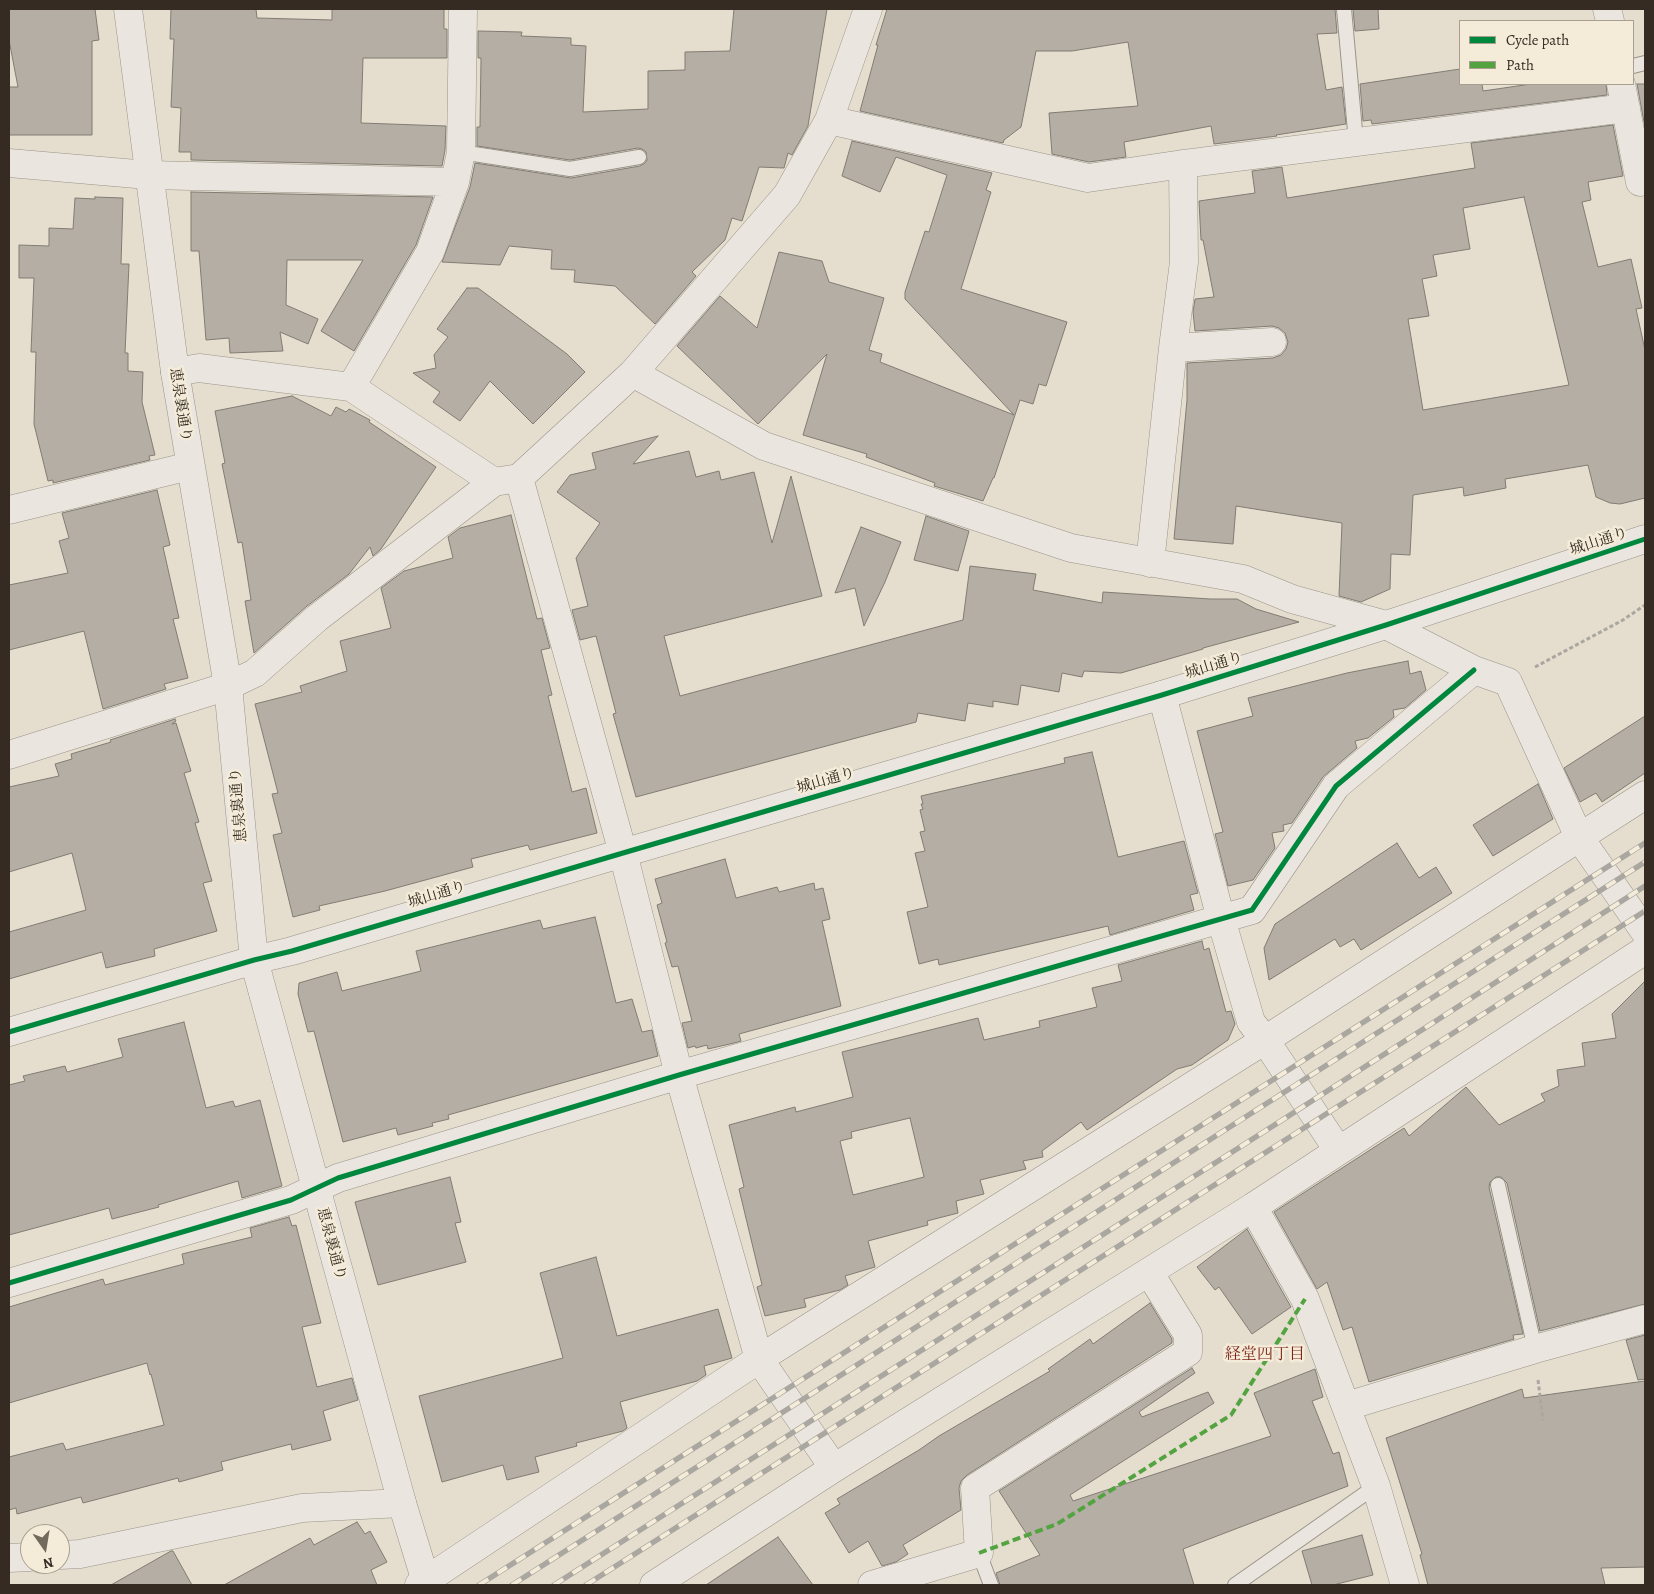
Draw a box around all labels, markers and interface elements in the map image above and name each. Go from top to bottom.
legend [1459,20,1634,85]
text: Cycle path [1506,30,1569,50]
text: Path [1506,55,1534,75]
street label: 恵泉裏通り [165,367,195,443]
street label: 城山通り [1568,524,1630,560]
street label: 城山通り [1183,649,1245,683]
street label: 城山通り [795,764,857,798]
street label: 恵泉裏通り [227,767,251,843]
street label: 城山通り [406,878,468,912]
street label: 恵泉裏通り [313,1205,349,1283]
district label: 経堂四丁目 [1225,1345,1305,1365]
north arrow [20,1524,70,1574]
text: N [41,1553,55,1574]

